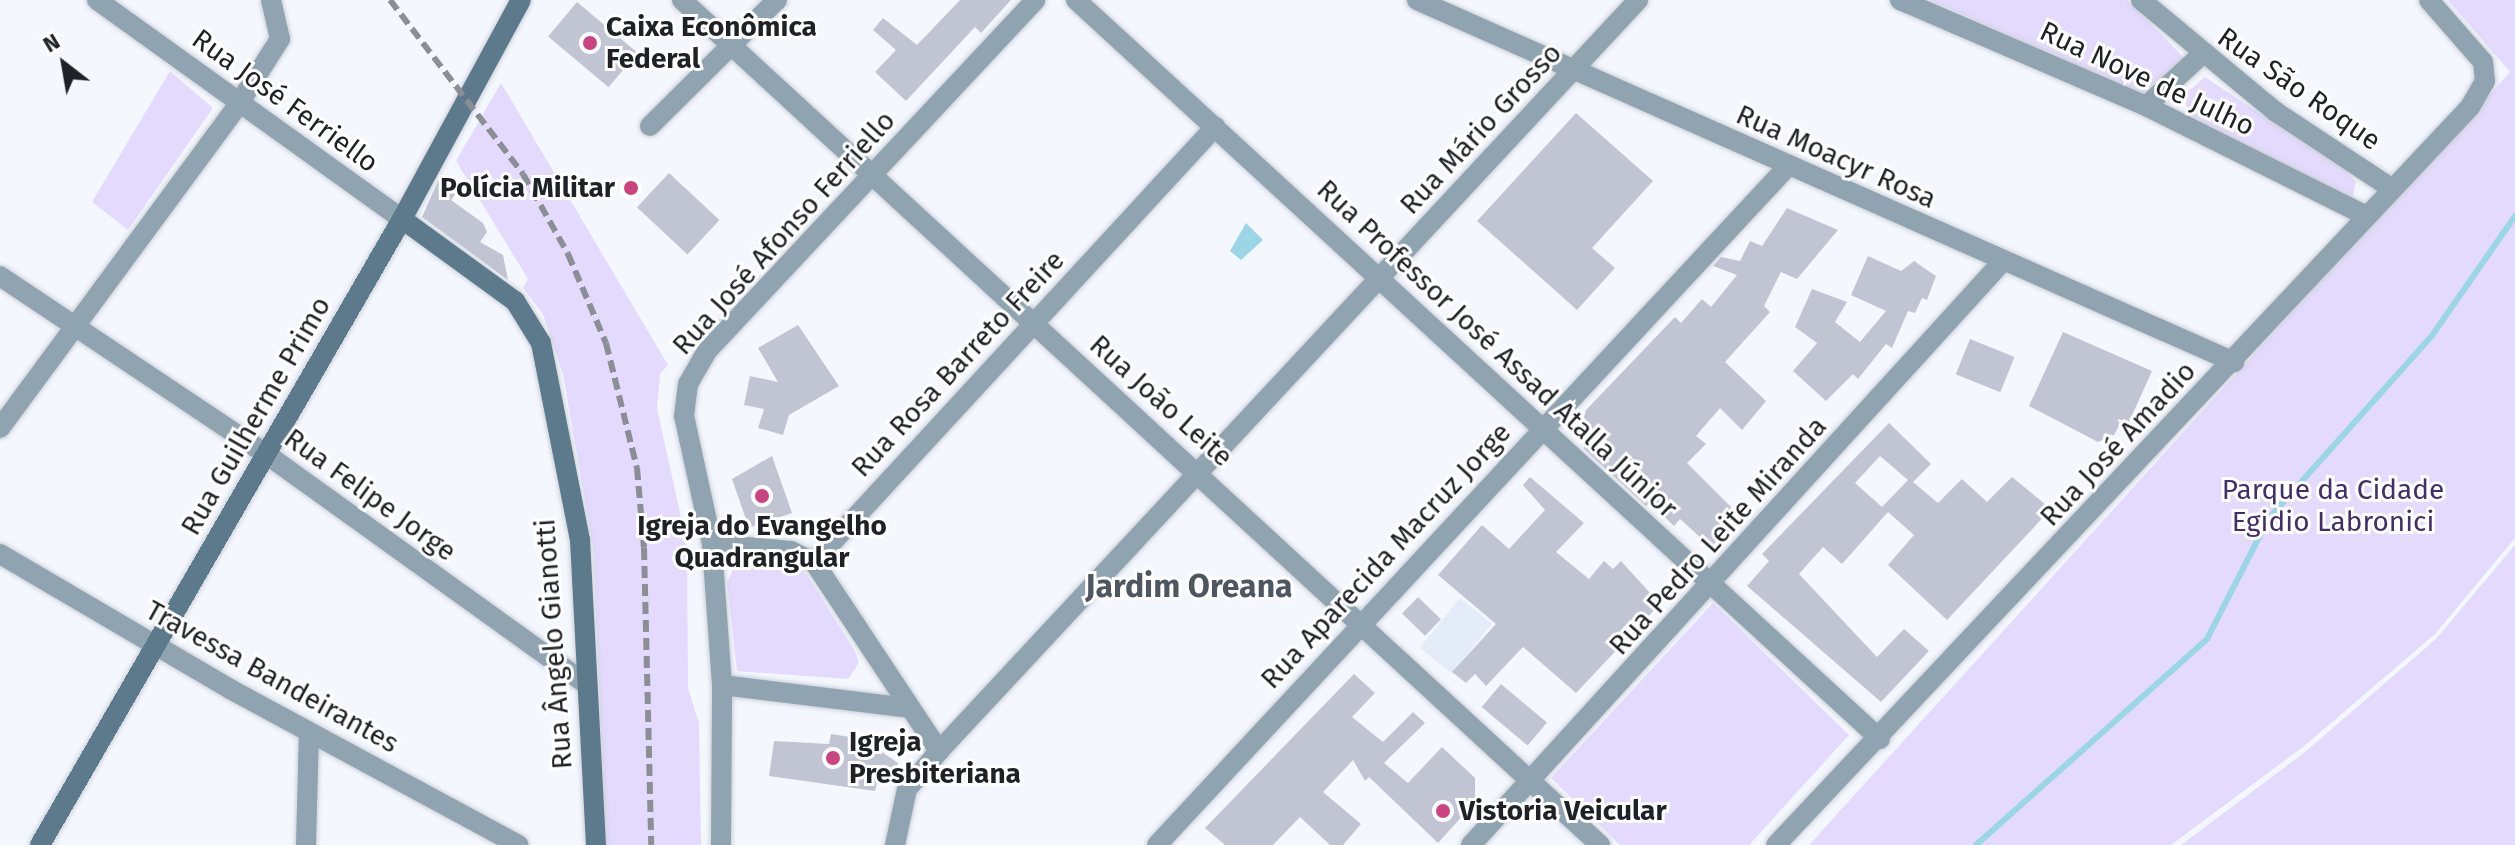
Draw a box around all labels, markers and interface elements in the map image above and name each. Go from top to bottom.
place label: Caixa Econômica Federal [606,10,817,76]
street label: Rua Nove de Julho [2034,15,2260,143]
street label: Rua São Roque [2211,20,2387,158]
street label: Rua José Ferriello [185,22,385,180]
north arrow [24,24,104,104]
text: N [38,28,65,58]
marker: Caixa Econômica Federal [581,34,599,52]
street label: Rua Mário Grosso [1393,37,1569,221]
street label: Rua Moacyr Rosa [1731,98,1941,216]
street label: Rua José Afonso Ferriello [666,104,902,362]
place label: Polícia Militar [440,171,615,205]
street label: Rua Professor José Assad Atalla Júnior [1310,173,1684,525]
marker: Polícia Militar [622,179,640,197]
street label: Rua Rosa Barreto Freire [844,244,1072,484]
street label: Rua Guilherme Primo [174,291,338,541]
street label: Rua João Leite [1083,328,1239,474]
street label: Rua José Amadio [2033,355,2203,533]
street label: Rua Pedro Leite Miranda [1602,410,1834,662]
street label: Rua Aparecida Macruz Jorge [1254,416,1518,696]
street label: Rua Felipe Jorge [278,421,462,569]
park label: Parque da Cidade Egidio Labronici [2222,473,2444,539]
marker: Igreja do Evangelho Quadrangular [753,487,771,505]
place label: Igreja do Evangelho Quadrangular [637,509,887,575]
street label: Rua Ângelo Gianotti [528,518,580,770]
district label: Jardim Oreana [1085,567,1293,605]
street label: Travessa Bandeirantes [140,594,404,760]
place label: Igreja Presbiteriana [849,725,1021,791]
marker: Igreja Presbiteriana [824,749,842,767]
place label: Vistoria Veicular [1459,794,1667,828]
marker: Vistoria Veicular [1434,802,1452,820]

